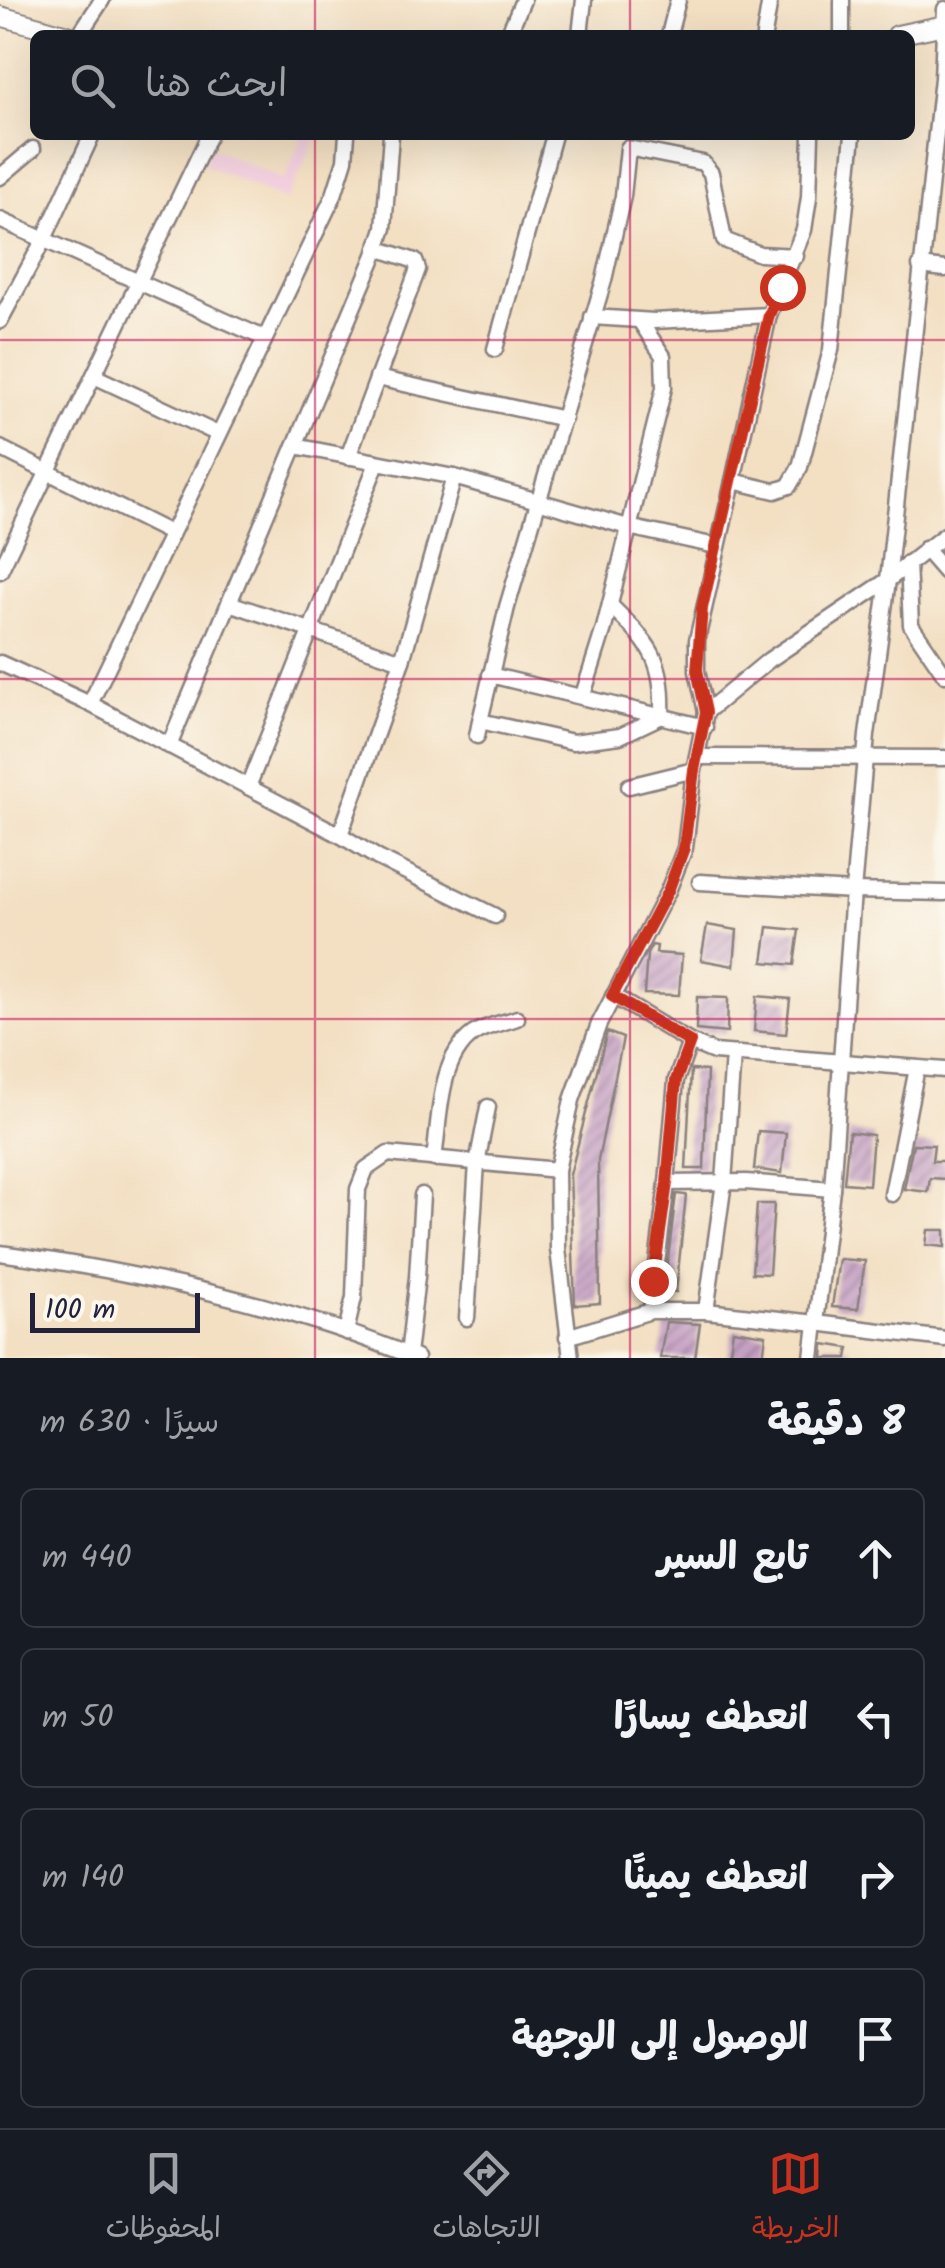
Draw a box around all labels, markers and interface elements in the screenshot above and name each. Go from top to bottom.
search box [30,30,915,140]
text: ابحث هنا [145,56,287,116]
icon: search [65,58,120,113]
route start [760,265,806,311]
route end [631,1259,677,1305]
scale bar [30,1288,200,1332]
text: 100 m [45,1288,115,1333]
text: 8 دقيقة [767,1390,905,1457]
text: سيرًا · 630 m [40,1398,219,1449]
text: تابع السير [658,1529,808,1589]
icon: ahead [848,1531,903,1586]
text: 440 m [42,1533,132,1584]
text: انعطف يسارًا [614,1689,808,1749]
icon: left [848,1691,903,1746]
text: 50 m [42,1693,114,1744]
text: انعطف يمينًا [624,1849,808,1909]
icon: right [848,1851,903,1906]
text: 140 m [42,1853,124,1904]
text: الوصول إلى الوجهة [512,2009,808,2069]
icon: arrive [848,2011,903,2066]
tab: المحفوظات [106,2146,221,2252]
tab: الاتجاهات [432,2146,541,2252]
tab: الخريطة [752,2146,839,2252]

